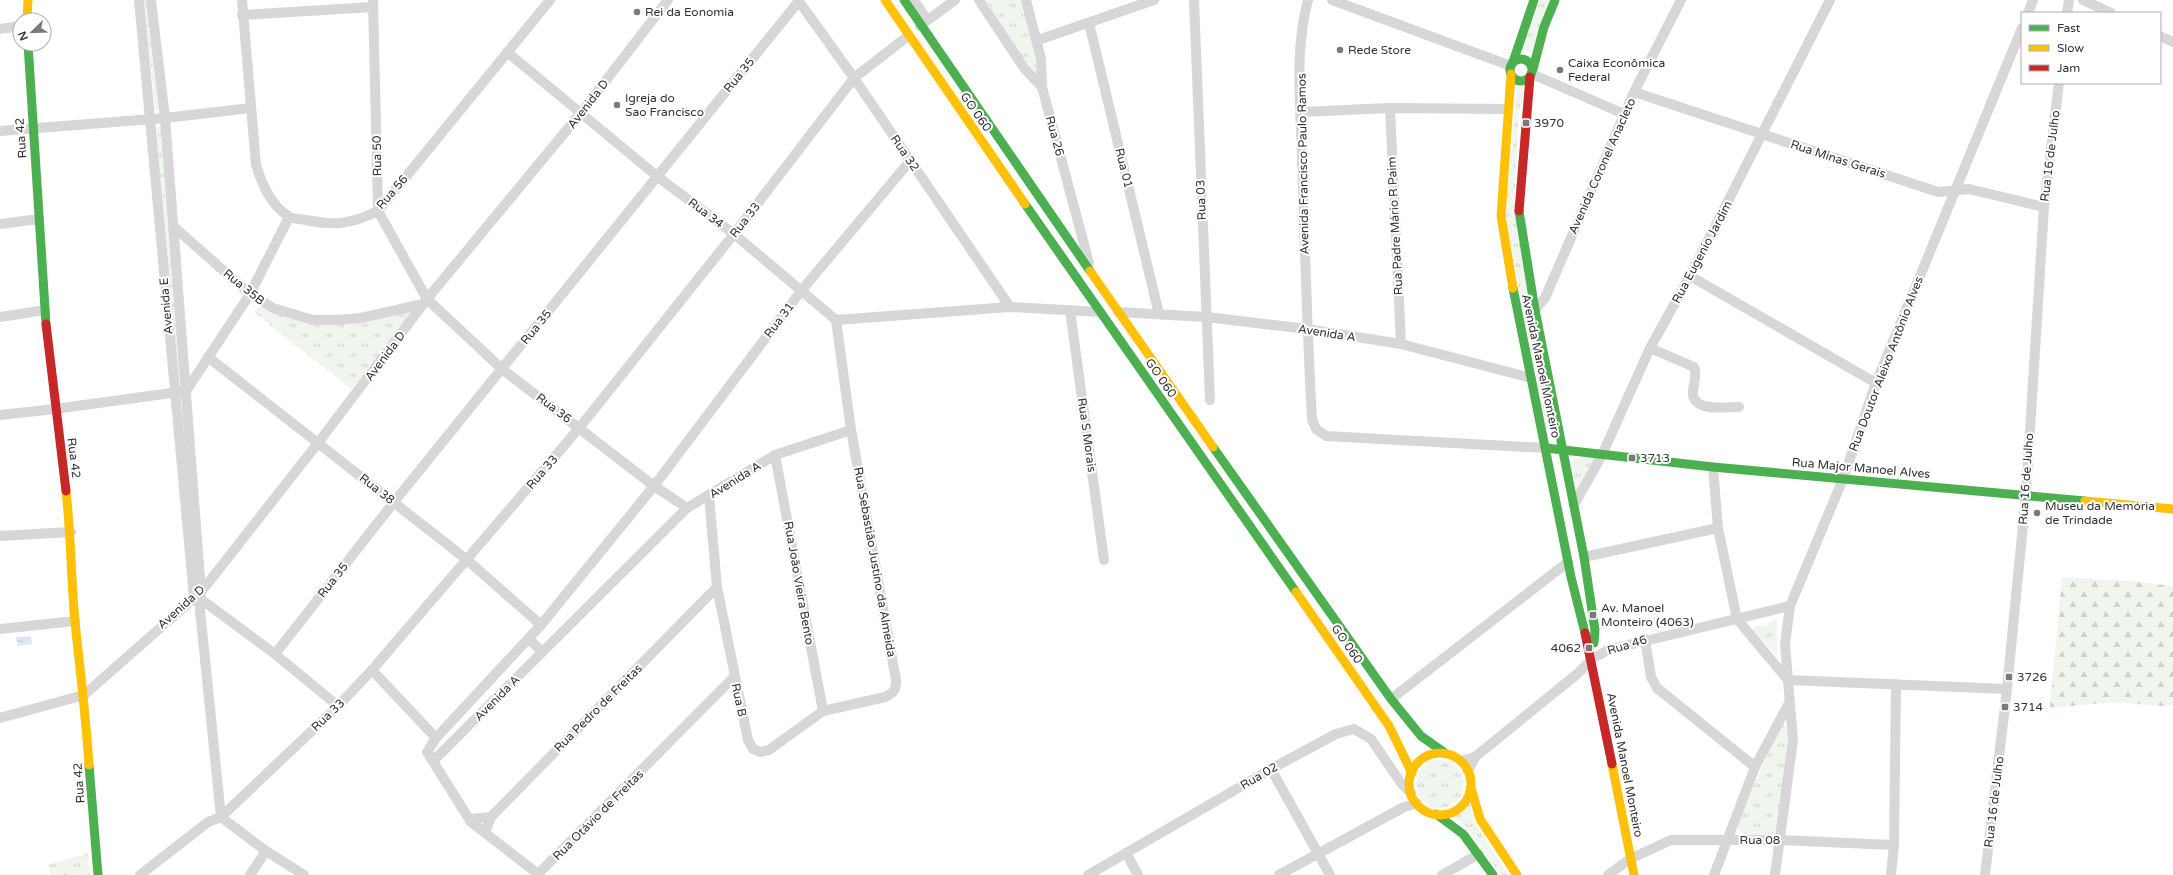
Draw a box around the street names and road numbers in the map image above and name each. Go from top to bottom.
street label: Rua 35 [721,55,757,95]
street label: Avenida Francisco Paulo Ramos [1294,73,1312,255]
street label: Avenida D [565,77,611,131]
street label: GO 060 [957,90,995,135]
street label: Avenida Coronel Anacleto [1566,96,1638,236]
street label: Rua 16 de Julho [2037,110,2063,202]
street label: Rua 26 [1043,114,1067,158]
street label: Rua 42 [13,117,29,159]
street label: Rua 32 [888,132,922,174]
street label: Rua 50 [370,135,384,177]
street label: Rua Minas Gerais [1789,137,1888,181]
street label: Rua 01 [1112,147,1136,189]
street label: Rua Padre Mário R Paim [1384,156,1406,296]
street label: Rua 56 [373,172,411,212]
street label: Rua 03 [1193,179,1209,221]
street label: Rua 34 [685,195,727,231]
street label: Rua Eugenio Jardim [1669,198,1735,306]
street label: Rua 33 [727,200,763,240]
street label: Rua 35B [221,266,267,308]
street label: Rua Doutor Aleixo Antônio Alves [1846,274,1926,453]
street label: Avenida E [157,277,175,335]
street label: Avenida Manoel Monteiro [1519,293,1563,439]
street label: Rua 31 [761,299,797,341]
street label: Rua 35 [518,307,554,347]
street label: Avenida A [1297,322,1357,344]
street label: Avenida D [362,328,408,384]
street label: GO 060 [1142,356,1180,401]
street label: Rua 36 [533,390,575,426]
street label: Rua S Morais [1075,397,1099,473]
street label: Rua 16 de Julho [2016,433,2036,525]
street label: Rua 42 [65,437,83,479]
street label: Rua 33 [523,452,561,492]
street label: Rua Major Manoel Alves [1791,455,1931,481]
street label: Avenida A [707,459,763,501]
street label: Rua Sebastião Justino da Almeida [851,466,899,658]
street label: Rua 38 [357,471,397,507]
street label: Rua João Vieira Bento [781,520,817,646]
street label: Rua 35 [315,560,351,600]
street label: Avenida D [155,582,207,632]
street label: GO 060 [1328,622,1366,667]
street label: Rua 46 [1605,632,1649,658]
street label: Rua Pedro de Freitas [551,661,645,755]
street label: Avenida A [471,672,523,724]
street label: Rua B [729,682,749,718]
street label: Avenida Manoel Monteiro [1604,691,1646,839]
street label: Rua 33 [308,696,348,734]
street label: Rua 16 de Julho [1981,756,2007,848]
street label: Rua 02 [1238,760,1280,792]
street label: Rua 42 [71,762,87,804]
street label: Rua Otávio de Freitas [550,767,646,863]
street label: Rua 08 [1740,833,1780,847]

